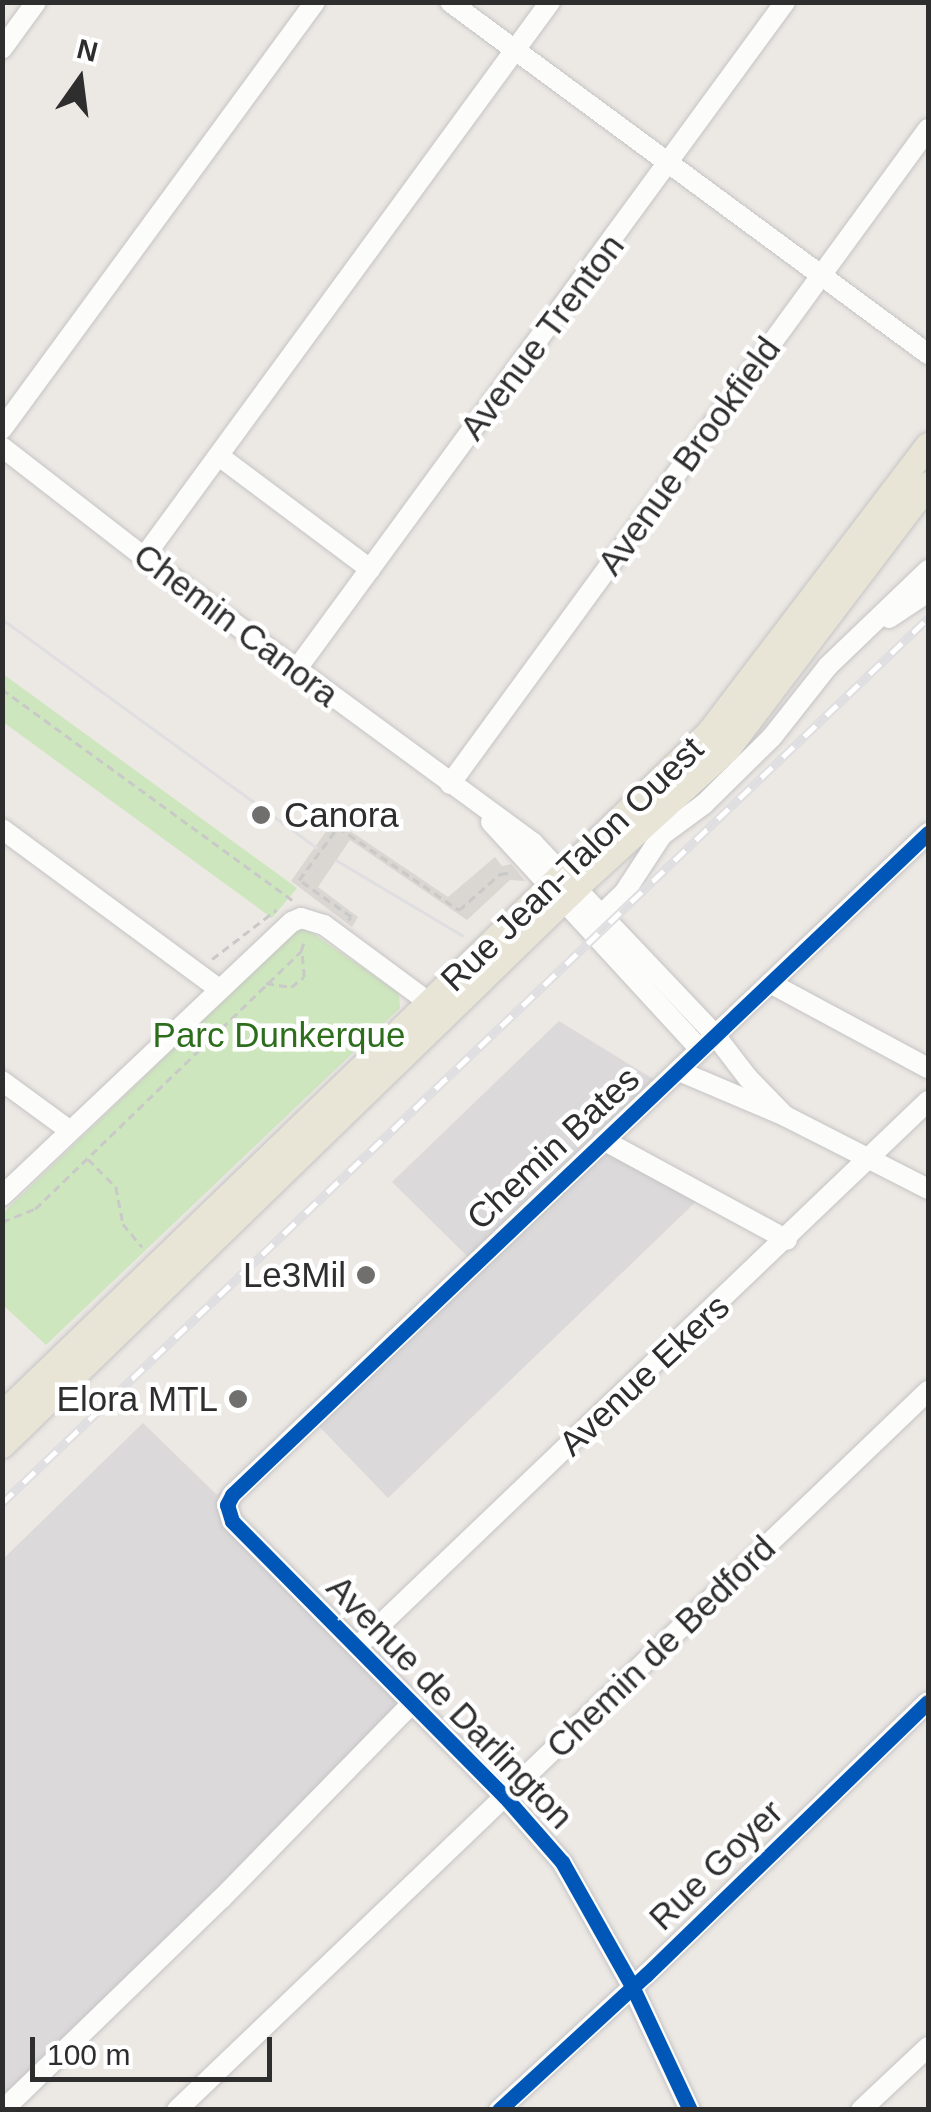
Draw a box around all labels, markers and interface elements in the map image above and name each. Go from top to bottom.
north arrow [30,30,130,130]
text: N [74,33,101,68]
street label: Avenue Trenton [451,226,633,448]
street label: Avenue Brookfield [589,329,789,583]
street label: Chemin Canora [125,534,347,716]
street label: Rue Jean-Talon Ouest [432,728,712,1000]
place label: Canora [284,794,399,836]
marker: Canora [248,802,274,828]
park label: Parc Dunkerque [153,1014,405,1056]
street label: Chemin Bates [458,1058,648,1238]
place label: Le3Mil [243,1254,346,1296]
marker: Le3Mil [355,1264,377,1286]
street label: Avenue Ekers [550,1286,738,1464]
place label: Elora MTL [57,1378,218,1420]
marker: Elora MTL [227,1388,249,1410]
street label: Chemin de Bedford [538,1527,784,1767]
street label: Avenue de Darlington [318,1567,582,1837]
street label: Rue Goyer [641,1791,791,1939]
scale bar [35,2017,278,2079]
text: 100 m [47,2038,130,2071]

